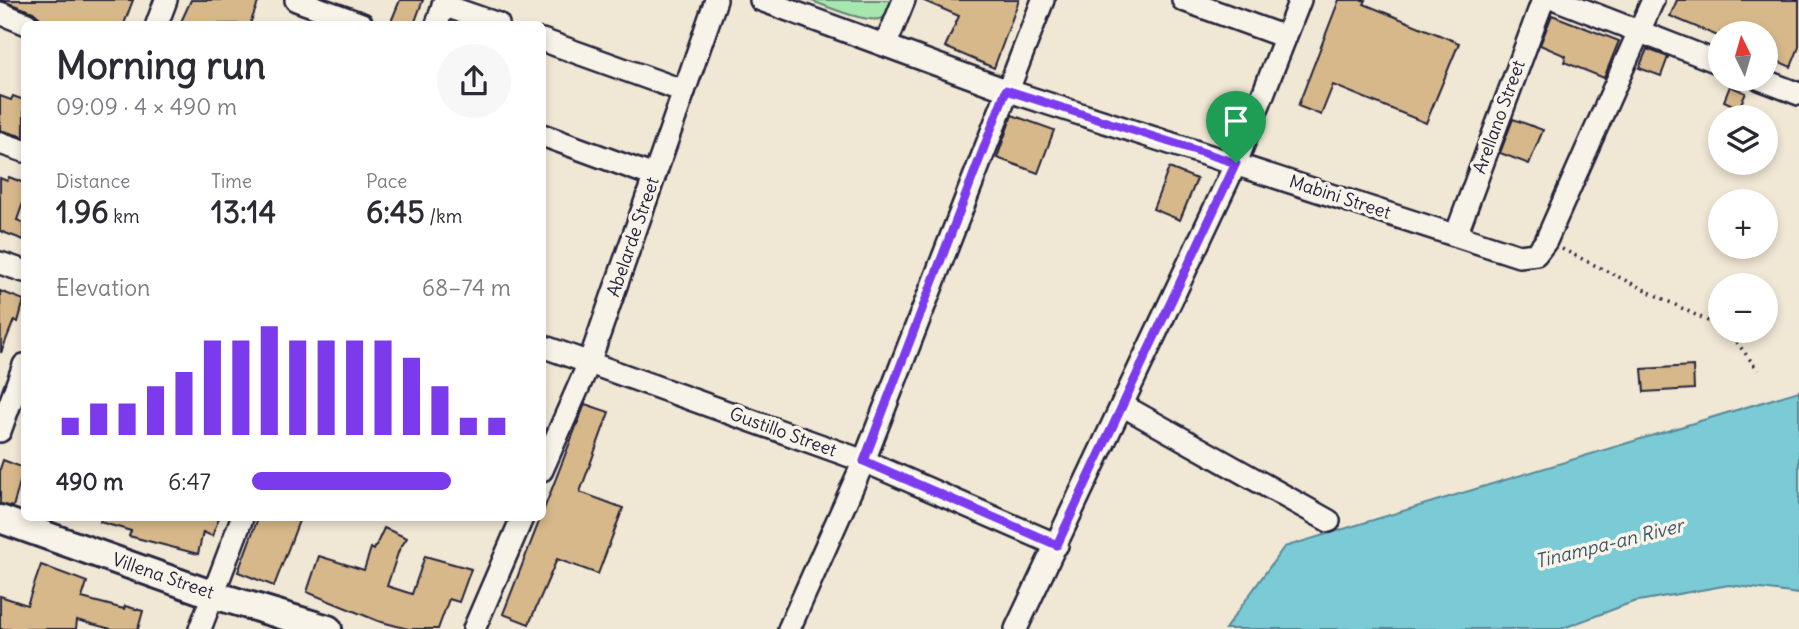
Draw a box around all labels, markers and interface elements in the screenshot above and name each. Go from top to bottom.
north arrow [1708,21,1778,91]
map controls [1708,21,1778,343]
text: Morning run [56,42,266,89]
button: share [437,44,511,118]
street label: Arellano Street [1467,57,1530,177]
pin [1206,91,1266,163]
text: 09:09 · 4 × 490 m [56,92,237,121]
icon: arrive [1217,102,1255,140]
button: layers [1708,105,1778,175]
text: Distance [56,169,130,193]
text: Time [211,169,252,193]
text: Pace [366,169,407,193]
street label: Mabini Street [1286,169,1394,224]
street label: Abelarde Street [601,174,664,300]
button: + [1708,189,1778,259]
text: 1.96 [56,193,109,231]
text: 13:14 [211,193,276,231]
text: 6:45 [366,193,425,231]
text: km [109,204,140,228]
text: /km [425,204,462,228]
text: Elevation [56,273,150,302]
text: 68–74 m [422,273,511,302]
button: − [1708,273,1778,343]
street label: Gustillo Street [726,402,840,462]
text: 490 m [56,467,123,496]
text: 6:47 [168,467,211,496]
water label: Tinampa-an River [1532,512,1688,573]
street label: Villena Street [109,547,217,604]

